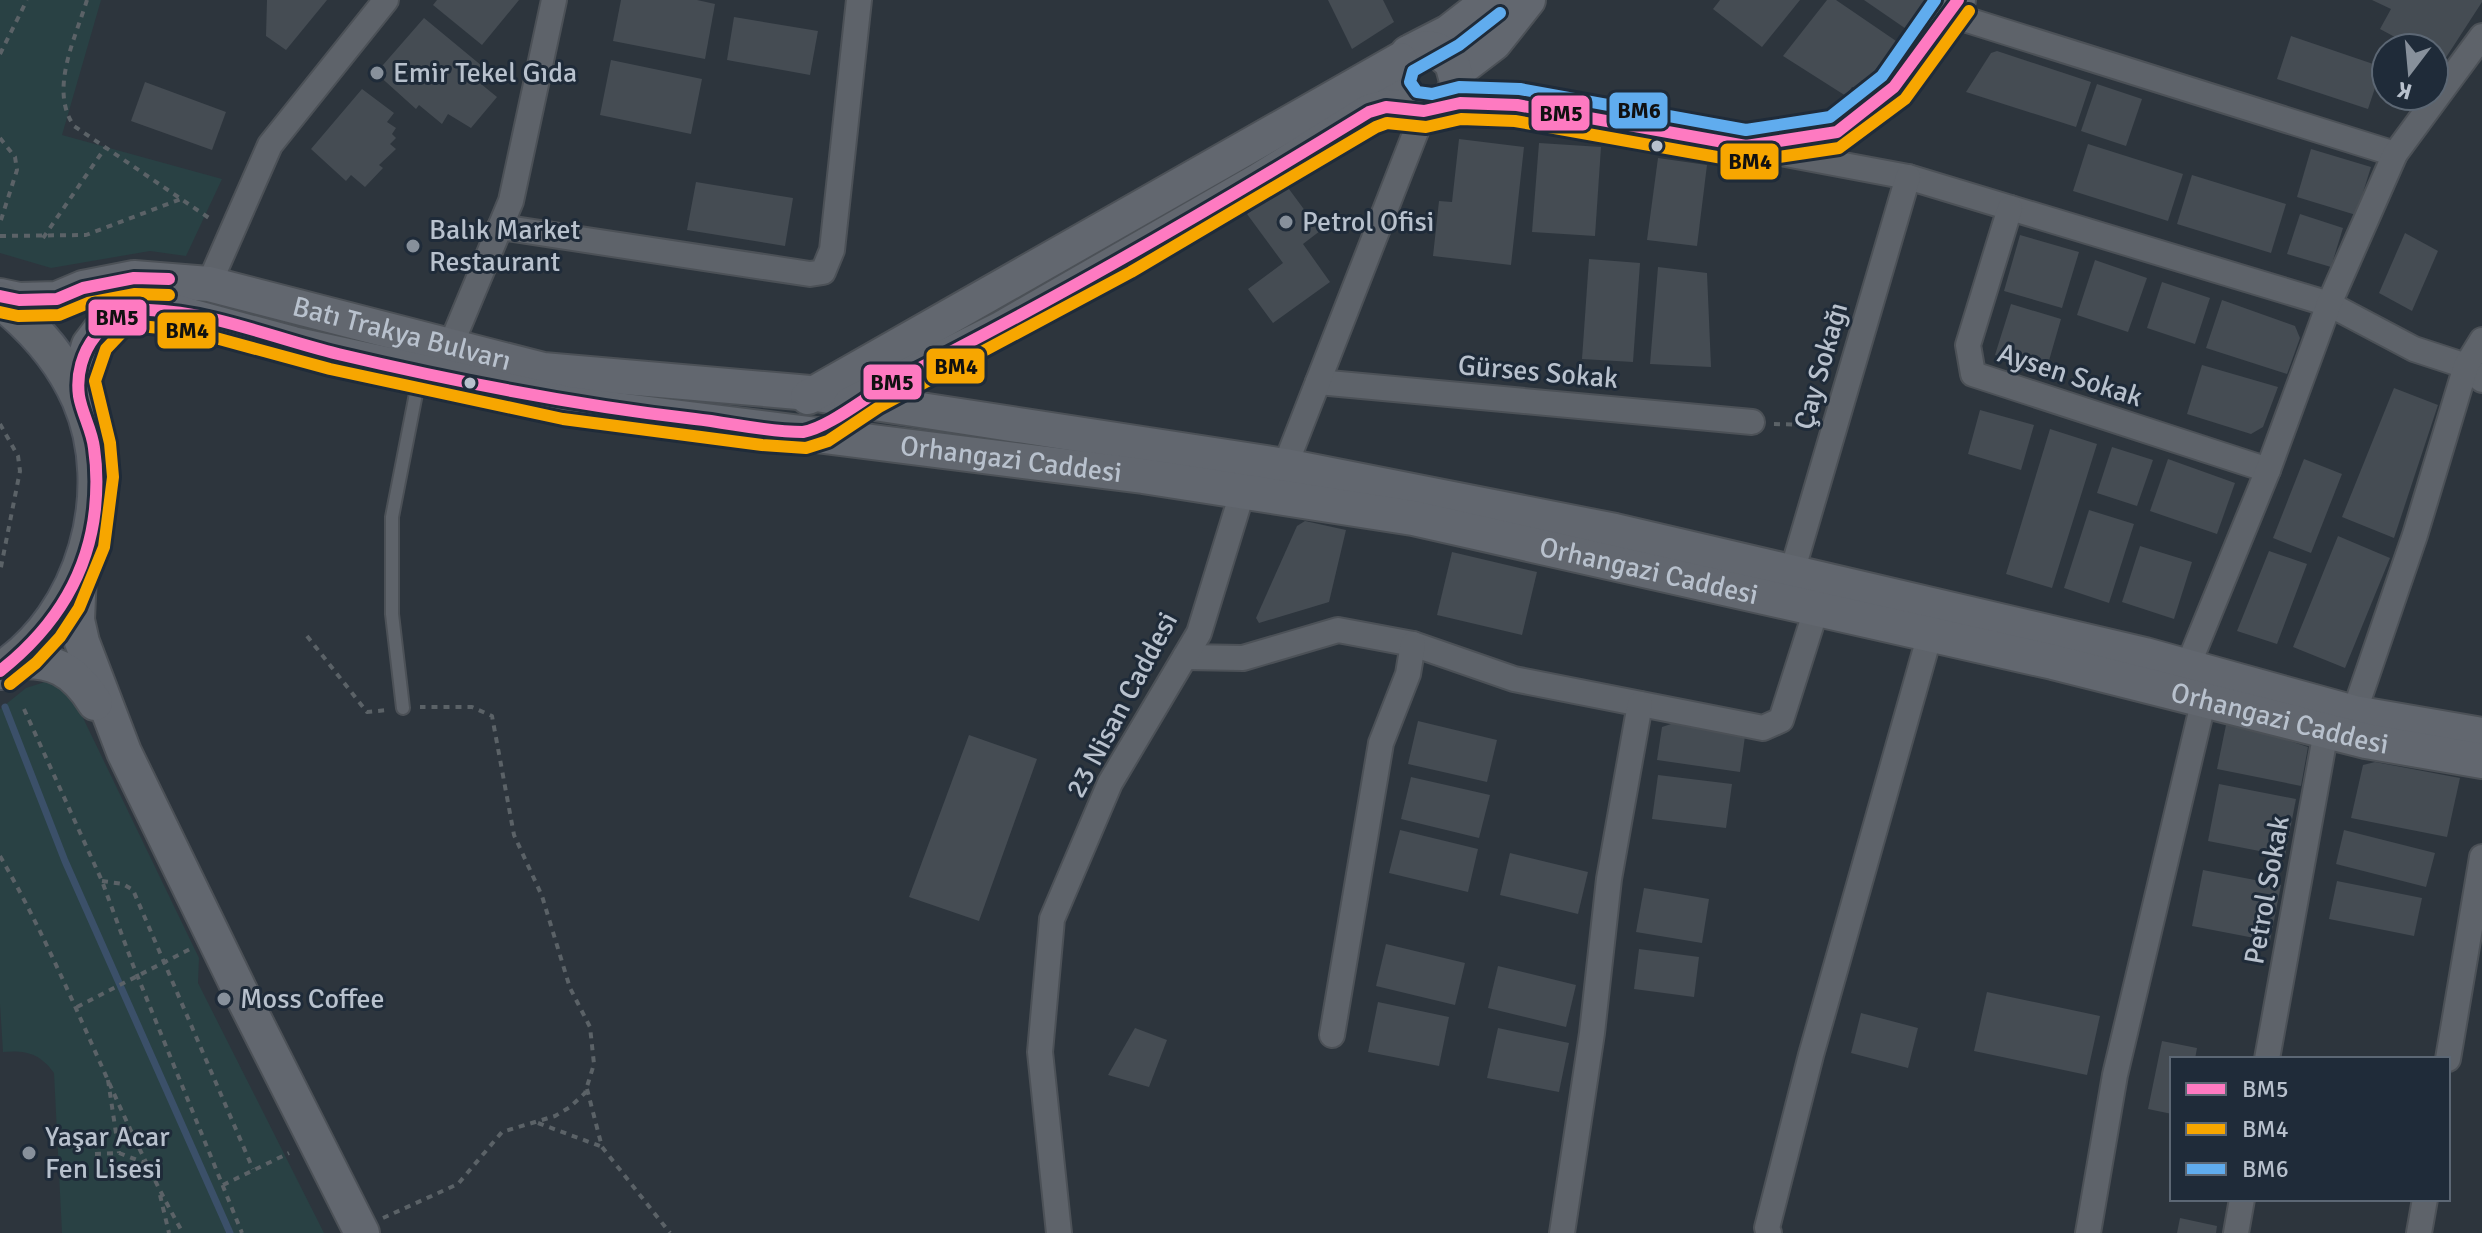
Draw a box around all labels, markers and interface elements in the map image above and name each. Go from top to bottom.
north arrow [2370,32,2450,112]
place label: Emir Tekel Gıda [393,56,577,90]
marker: Emir Tekel Gıda [368,64,386,82]
text: K [2394,76,2415,106]
line badge: BM6 [1608,91,1669,130]
line badge: BM5 [1530,94,1591,132]
text: BM6 [1617,97,1661,124]
text: BM5 [1539,100,1583,127]
unlabelled marker [1649,138,1665,154]
line badge: BM4 [1719,142,1780,181]
text: BM4 [1728,148,1772,175]
place label: Petrol Ofisi [1302,205,1434,239]
place label: Balık Market Restaurant [429,213,581,279]
marker: Petrol Ofisi [1277,213,1295,231]
marker: Balık Market Restaurant [404,237,422,255]
street label: Batı Trakya Bulvarı [289,289,515,378]
line badge: BM5 [87,298,148,337]
street label: Çay Sokağı [1787,299,1855,433]
text: BM5 [95,304,139,331]
line badge: BM4 [156,311,217,350]
text: BM4 [165,317,209,344]
street label: Aysen Sokak [1993,336,2147,414]
line badge: BM4 [925,347,986,385]
street label: Gürses Sokak [1456,348,1620,396]
text: BM4 [934,353,978,380]
line badge: BM5 [862,363,923,401]
text: BM5 [870,369,914,396]
unlabelled marker [462,375,478,391]
street label: Orhangazi Caddesi [898,429,1124,490]
street label: Orhangazi Caddesi [1536,530,1761,612]
street label: 23 Nisan Caddesi [1059,606,1185,804]
street label: Orhangazi Caddesi [2167,675,2391,762]
street label: Petrol Sokak [2237,813,2297,967]
place label: Moss Coffee [240,982,385,1016]
marker: Moss Coffee [215,990,233,1008]
legend [2170,1057,2450,1201]
text: BM5 [2242,1074,2289,1104]
text: BM4 [2242,1114,2289,1144]
place label: Yaşar Acar Fen Lisesi [45,1120,170,1186]
marker: Yaşar Acar Fen Lisesi [20,1144,38,1162]
text: BM6 [2242,1154,2289,1184]

